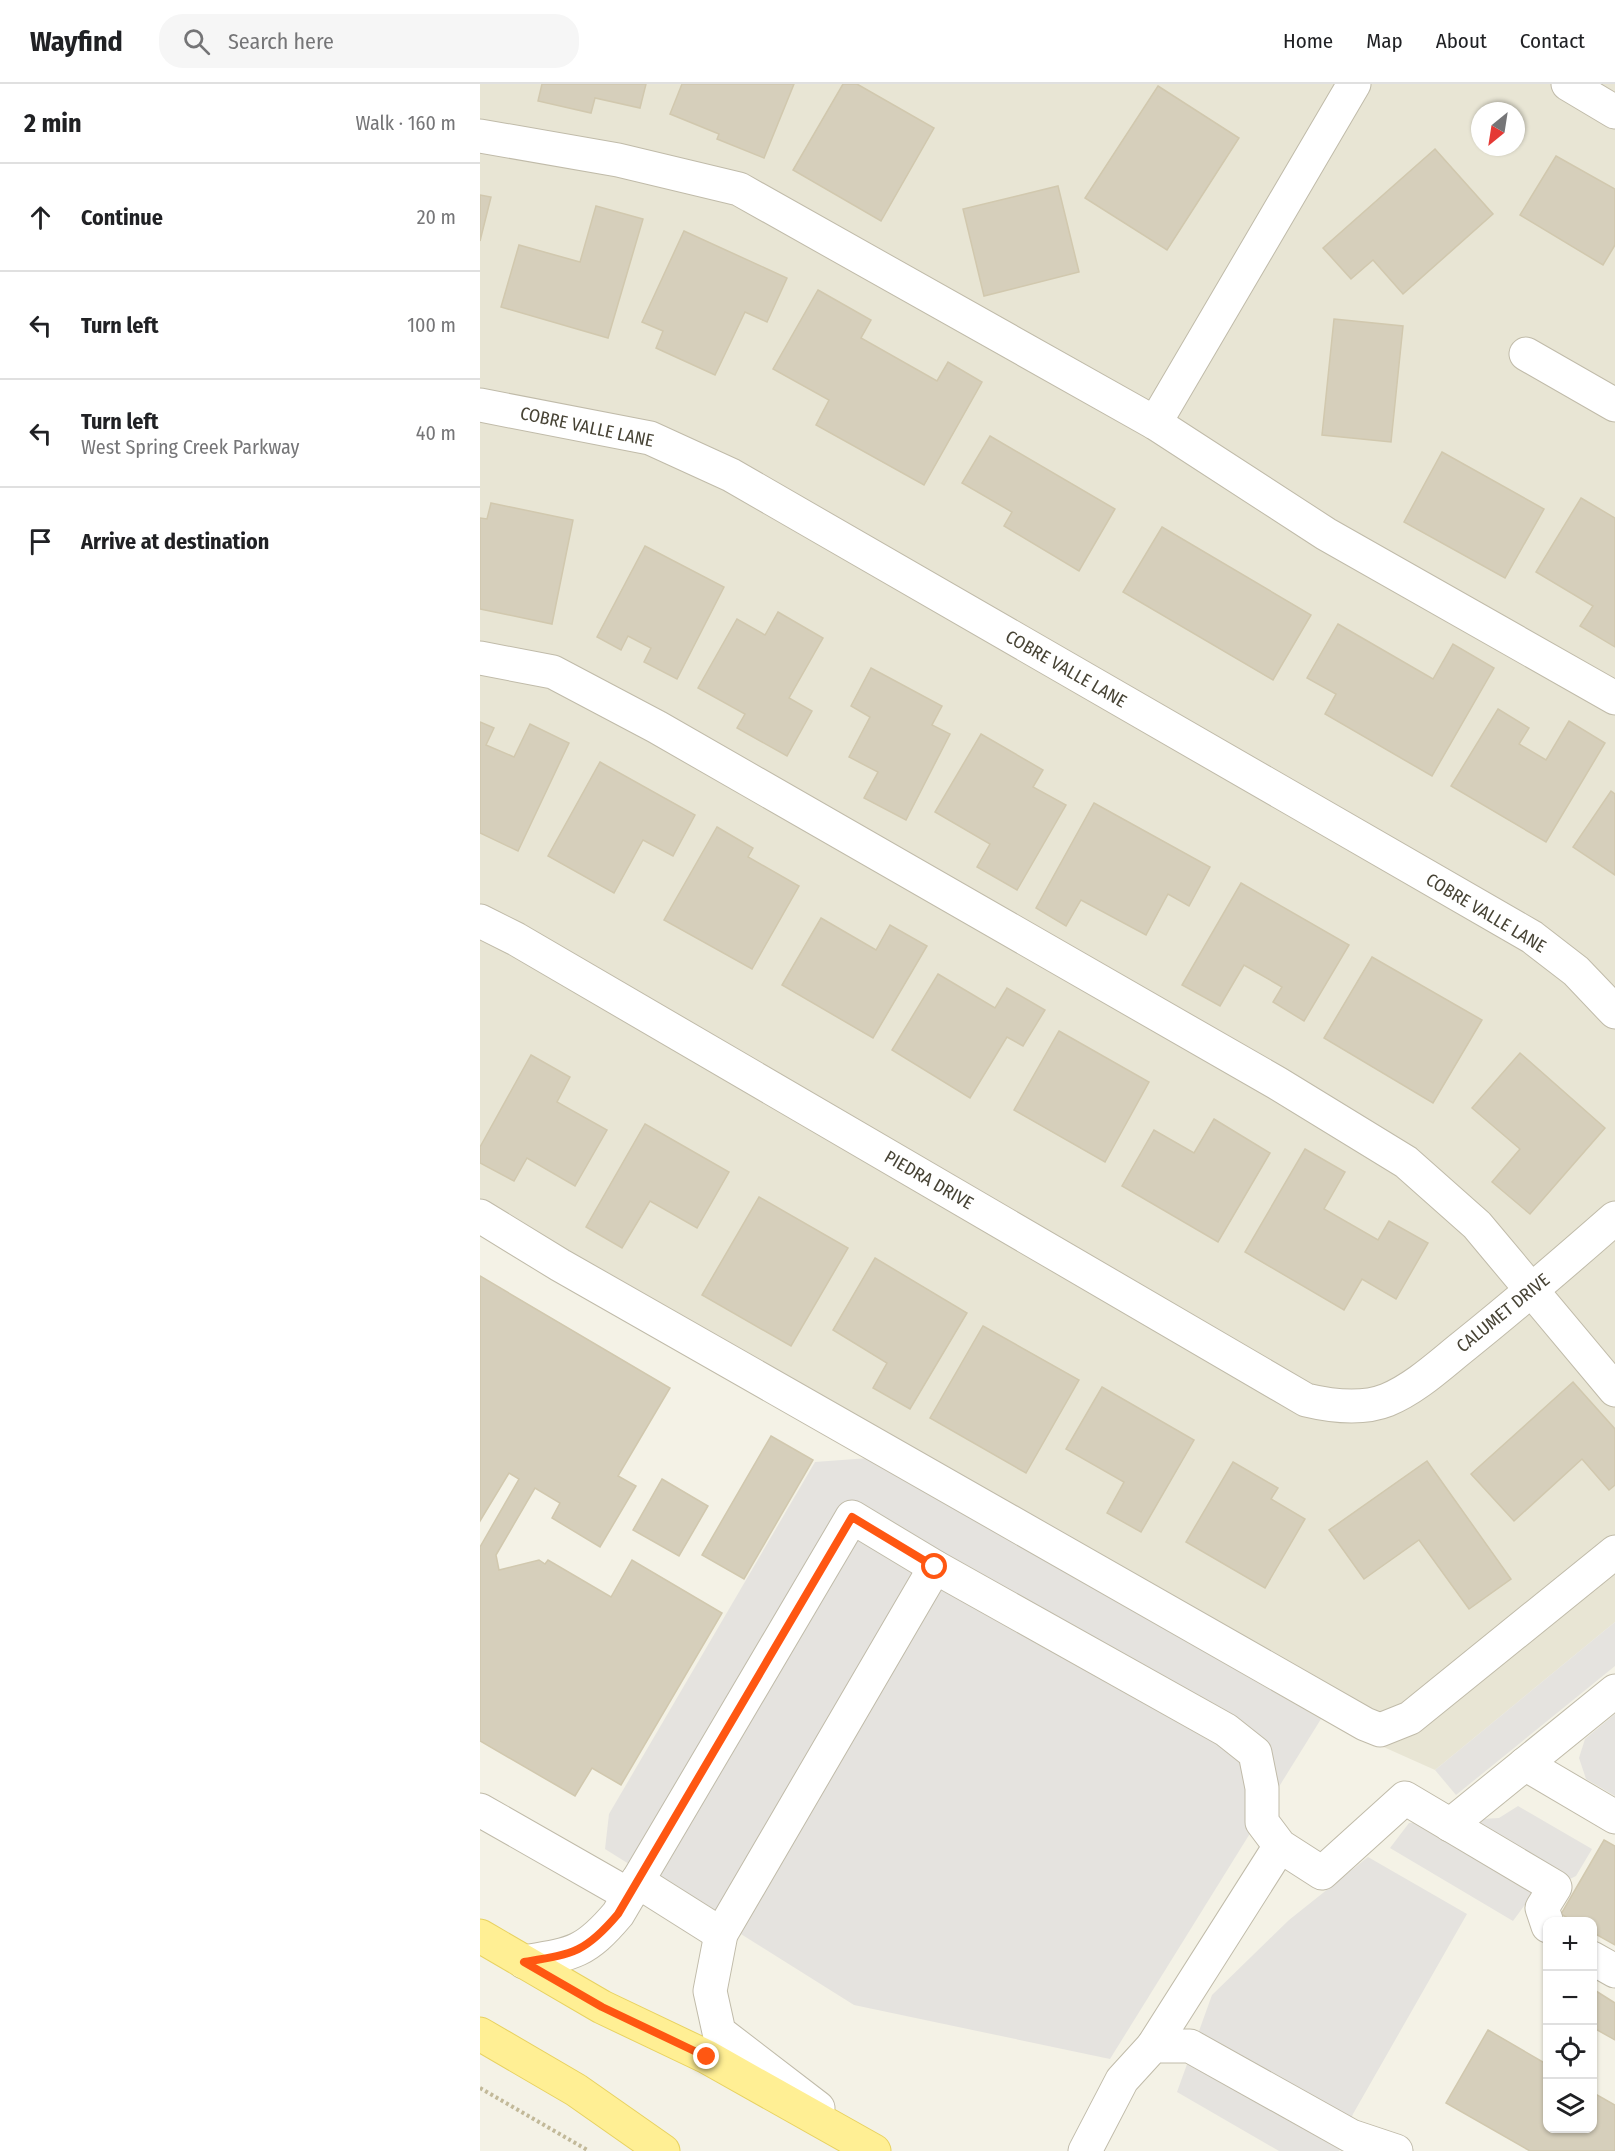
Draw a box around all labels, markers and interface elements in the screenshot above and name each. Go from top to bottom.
search box [159,14,579,68]
text: Wayfind [30,25,123,58]
icon: search [180,25,213,58]
text: Search here [228,28,334,55]
text: Home [1283,28,1333,54]
text: Map [1366,28,1403,54]
text: About [1436,28,1487,54]
text: Contact [1520,28,1585,54]
north arrow [1471,102,1525,156]
text: 2 min [24,108,82,139]
text: Walk · 160 m [356,111,456,135]
icon: ahead [24,201,57,234]
text: Continue [81,204,163,231]
text: 20 m [417,205,456,229]
icon: left [24,309,57,342]
text: Turn left [81,312,159,339]
text: 100 m [407,313,456,337]
street label: COBRE VALLE LANE [518,402,656,452]
text: Turn left [81,408,159,435]
icon: left [24,417,57,450]
text: 40 m [416,421,456,445]
text: West Spring Creek Parkway [81,435,300,459]
icon: arrive [24,525,57,558]
text: Arrive at destination [81,528,269,555]
street label: COBRE VALLE LANE [1002,625,1130,713]
street label: COBRE VALLE LANE [1422,868,1550,958]
street label: PIEDRA DRIVE [881,1146,977,1214]
street label: CALUMET DRIVE [1452,1269,1554,1357]
route start [921,1553,947,1579]
map controls [1543,1917,1597,2133]
button: + [1543,1917,1597,1971]
button: − [1543,1971,1597,2025]
button: locate [1543,2025,1597,2079]
route end [693,2043,719,2069]
button: layers [1543,2079,1597,2133]

